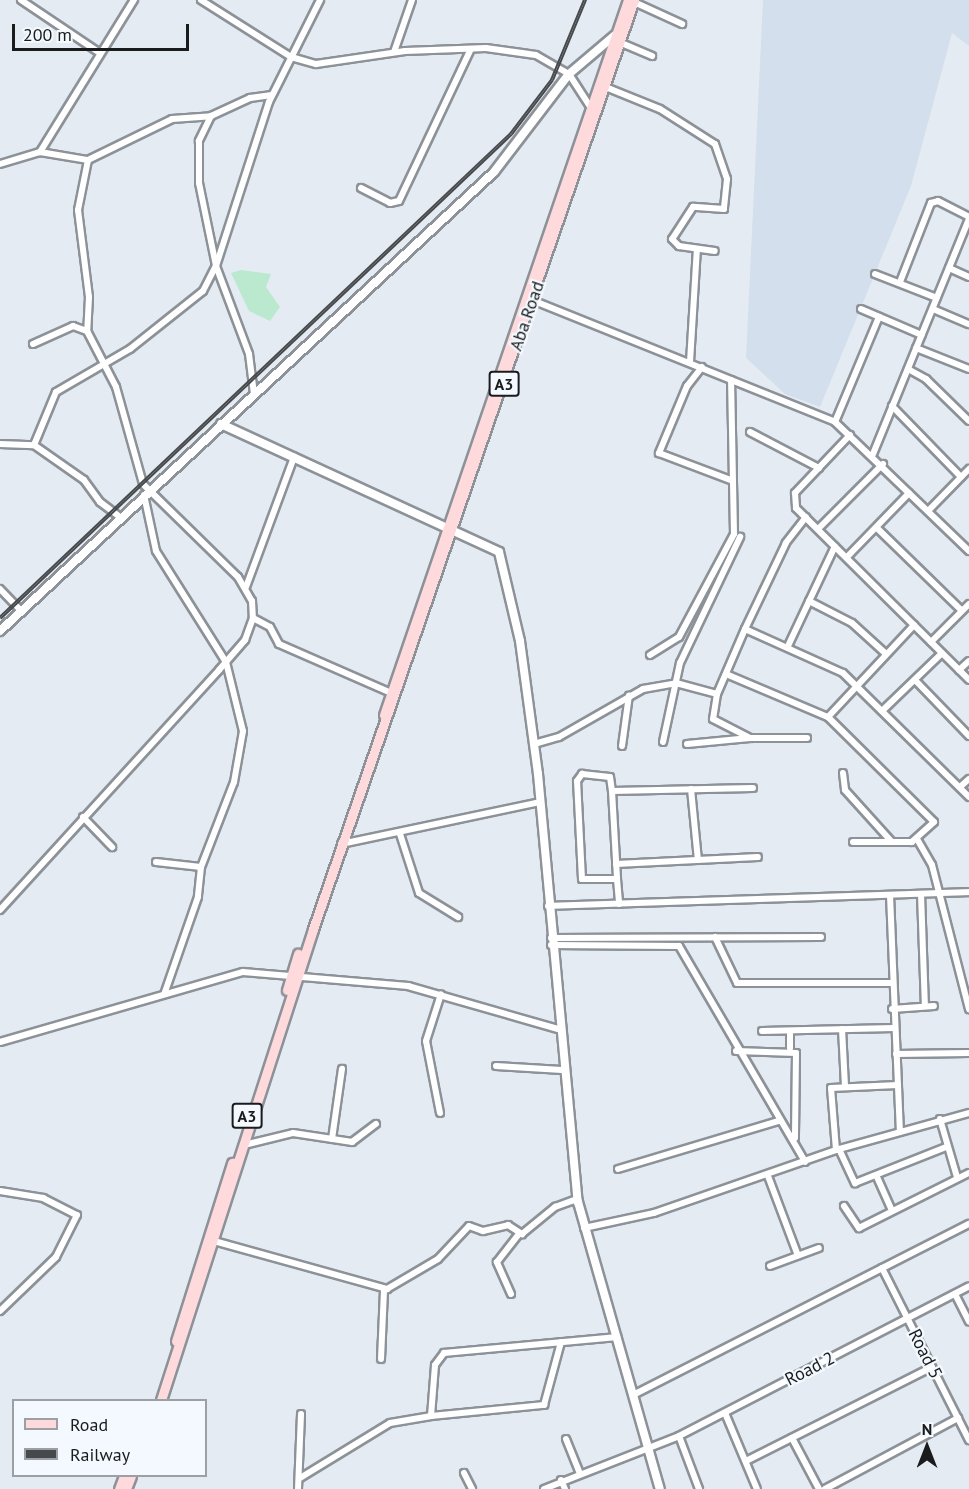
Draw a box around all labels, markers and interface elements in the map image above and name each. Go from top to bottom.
scale bar [15,12,192,50]
text: 200 m [23,23,72,46]
street label: Aba Road [505,278,549,354]
road number: A3 [488,371,520,397]
road number: A3 [230,1103,264,1129]
street label: Road 5 [903,1326,947,1382]
street label: Road 2 [782,1347,838,1391]
legend [12,1399,207,1477]
text: Road [70,1413,108,1436]
north arrow [897,1417,957,1477]
text: N [922,1419,932,1439]
text: Railway [70,1443,130,1466]

